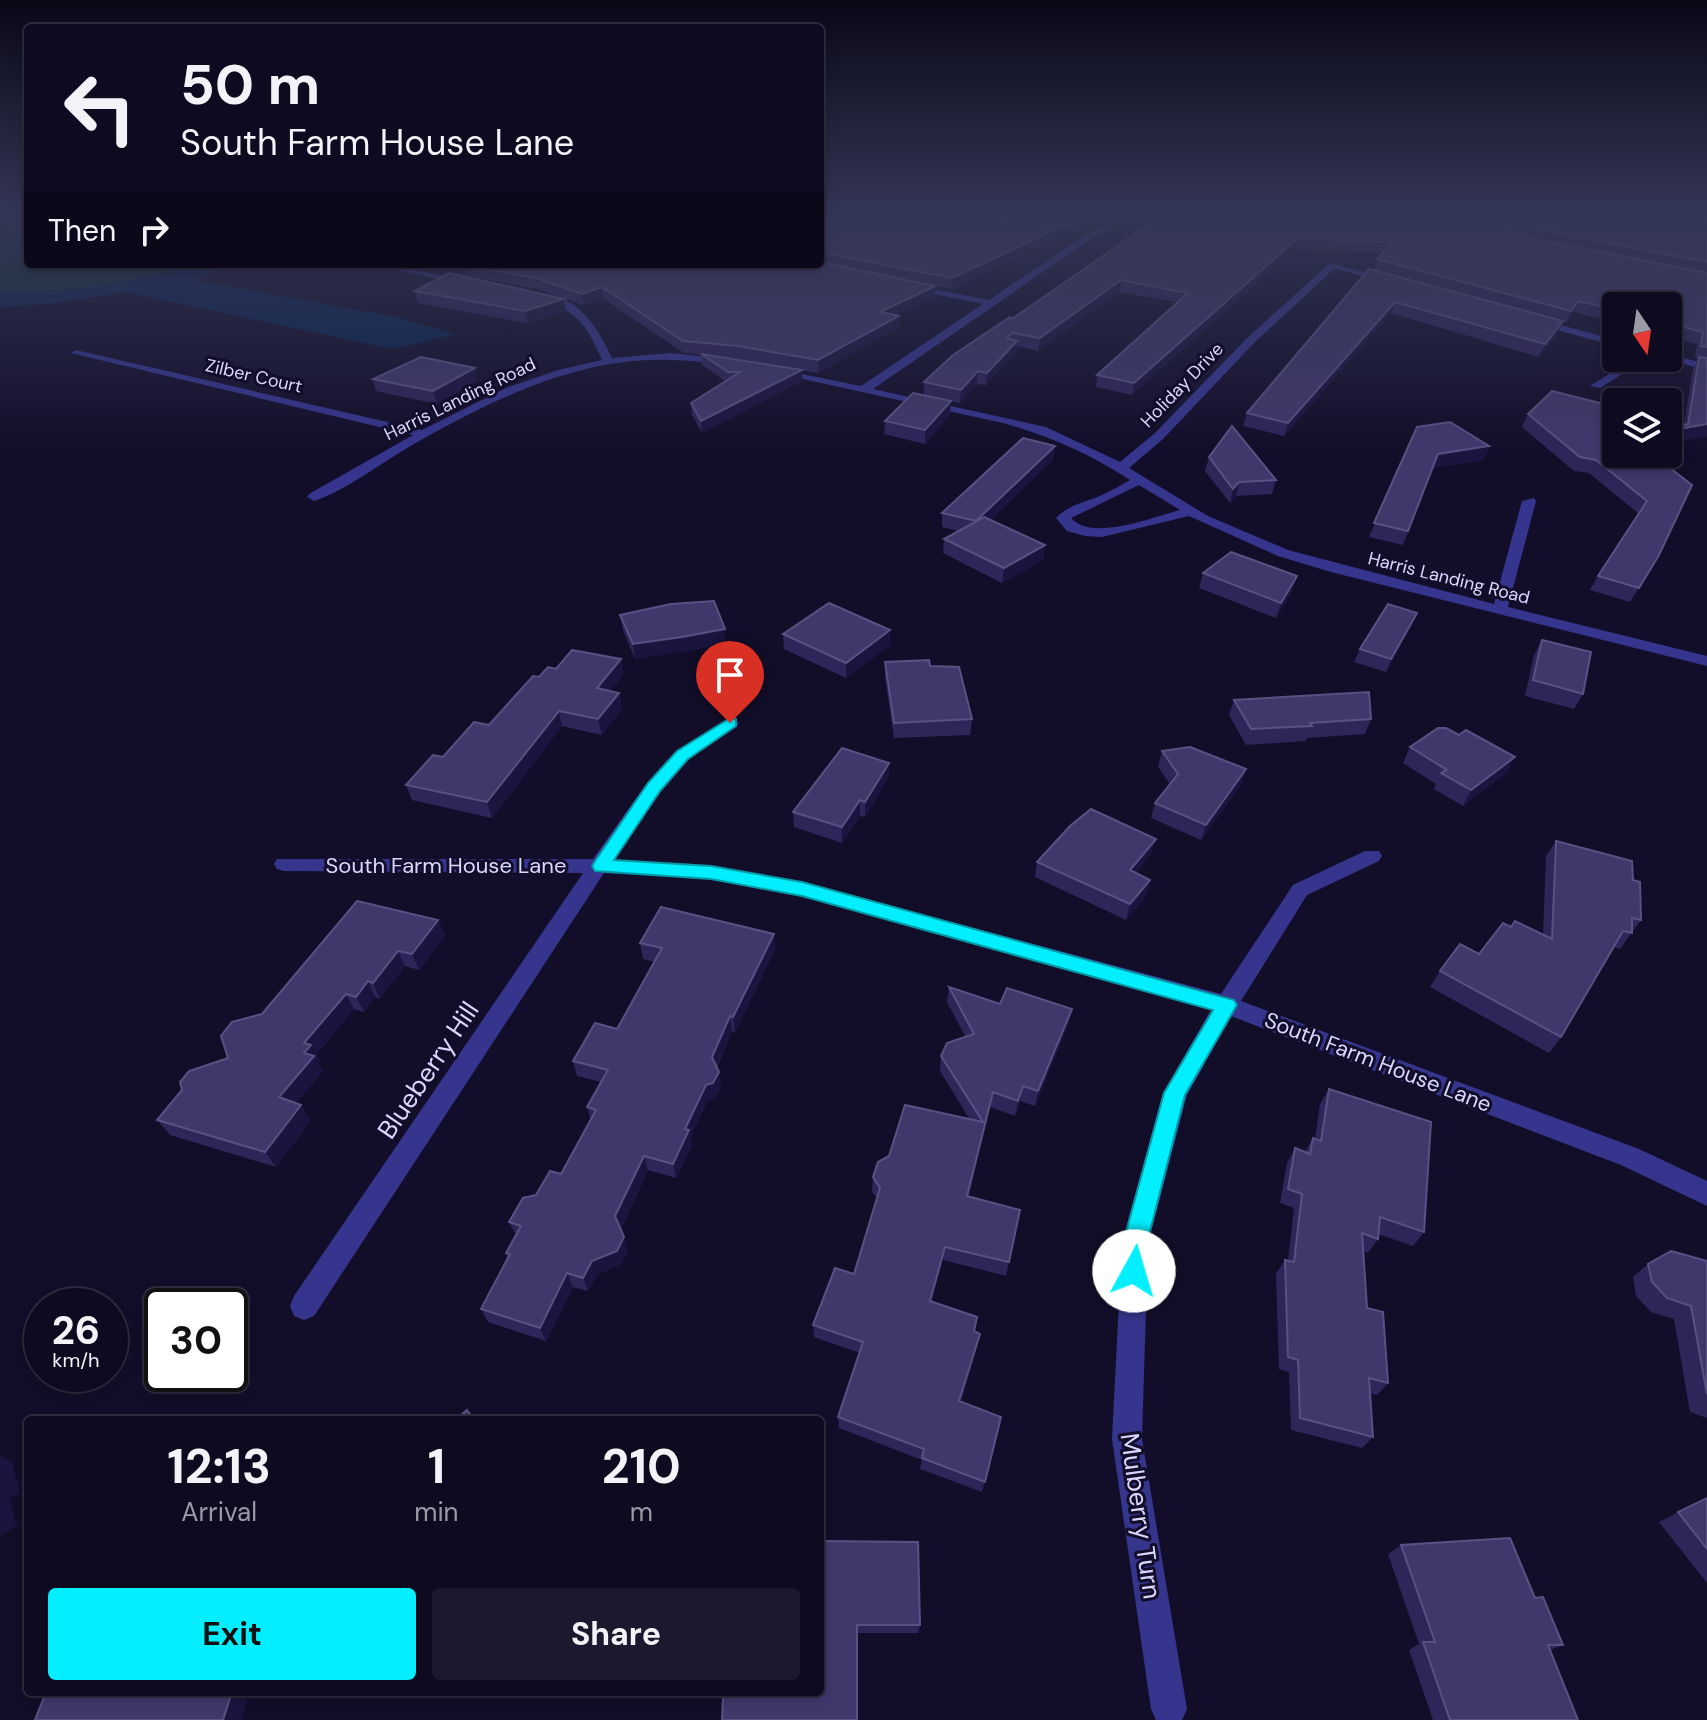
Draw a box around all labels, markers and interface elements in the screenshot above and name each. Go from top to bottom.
text: 50 m [180,48,320,121]
icon: left [48,56,152,160]
text: South Farm House Lane [180,119,574,166]
icon: right [132,208,176,252]
text: Then [48,211,116,250]
north arrow [1602,292,1682,372]
map controls [1602,292,1682,468]
street label: Holiday Drive [1135,337,1229,433]
street label: Harris Landing Road [380,352,540,446]
street label: Zilber Court [203,353,305,399]
button: layers [1602,388,1682,468]
street label: Harris Landing Road [1366,546,1532,610]
pin [696,641,764,723]
icon: arrive [708,653,752,697]
street label: South Farm House Lane [326,851,566,880]
street label: Blueberry Hill [370,995,486,1145]
street label: South Farm House Lane [1260,1005,1496,1119]
position arrow [1092,1229,1176,1313]
speed limit sign: 30 [144,1288,248,1392]
text: 26 [52,1304,100,1356]
text: km/h [52,1347,100,1373]
street label: Mulberry Turn [1113,1431,1169,1601]
text: 12:13 [167,1435,271,1498]
text: 1 [428,1435,445,1498]
text: 210 [602,1435,681,1498]
text: Arrival [181,1495,257,1529]
text: min [414,1495,459,1529]
text: m [630,1495,653,1529]
button: Exit [48,1588,416,1680]
button: Share [432,1588,800,1680]

